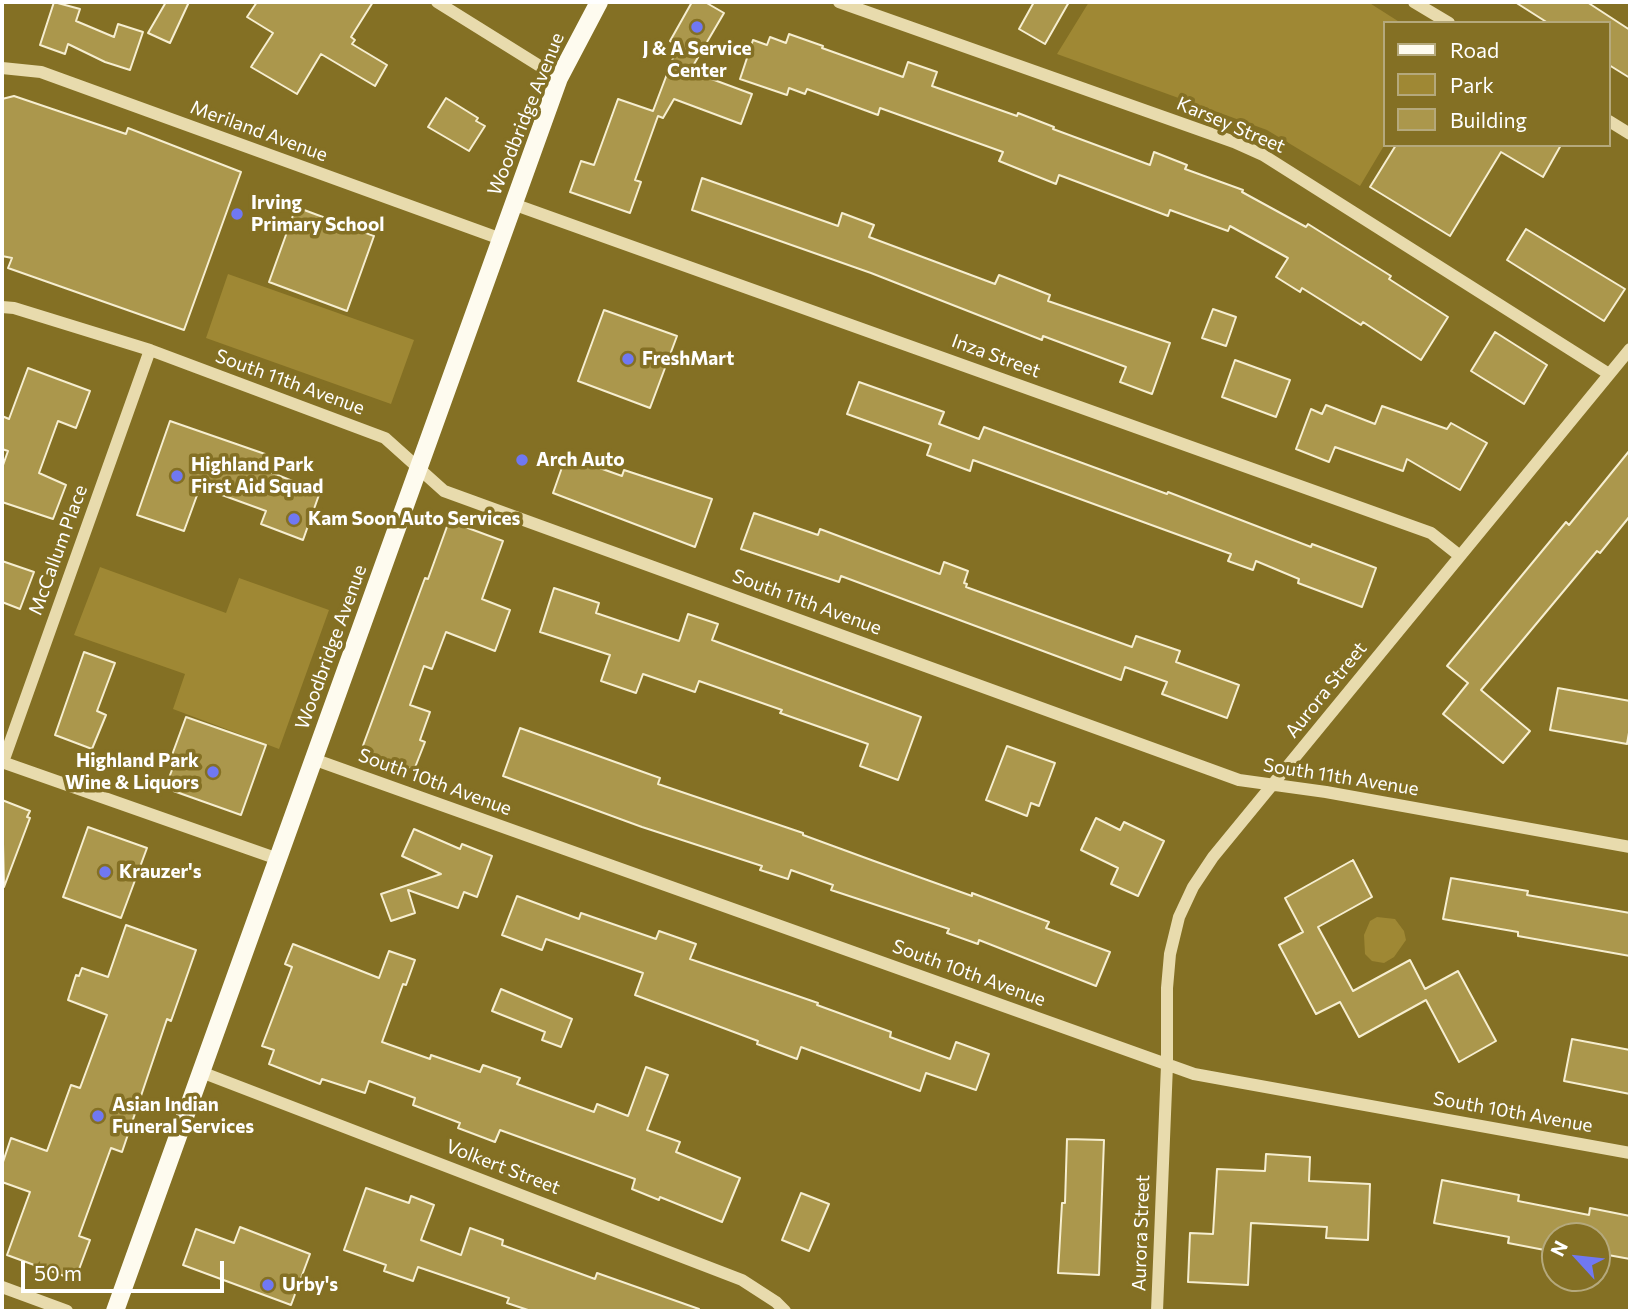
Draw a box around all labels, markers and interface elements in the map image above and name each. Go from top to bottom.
marker: J & A Service Center [689,19,705,35]
legend [1384,21,1611,147]
street label: Woodbridge Avenue [483,29,569,199]
text: Road [1450,37,1499,62]
place label: J & A Service Center [642,38,752,82]
text: Park [1450,72,1494,97]
street label: Karsey Street [1173,92,1289,158]
street label: Meriland Avenue [187,96,331,166]
text: Building [1450,107,1527,132]
place label: Irving Primary School [251,192,384,236]
marker: Irving Primary School [229,206,245,222]
street label: Inza Street [948,329,1044,383]
street label: South 11th Avenue [212,344,368,420]
place label: FreshMart [642,348,734,370]
marker: FreshMart [620,351,636,367]
place label: Arch Auto [536,449,625,471]
marker: Arch Auto [514,452,530,468]
place label: Highland Park First Aid Squad [191,454,323,498]
marker: Highland Park First Aid Squad [169,468,185,484]
street label: McCallum Place [24,482,92,618]
place label: Kam Soon Auto Services [308,508,520,530]
marker: Kam Soon Auto Services [286,511,302,527]
street label: Woodbridge Avenue [291,562,371,732]
street label: South 11th Avenue [729,564,885,640]
street label: Aurora Street [1280,637,1372,743]
street label: South 10th Avenue [355,744,515,820]
place label: Highland Park Wine & Liquors [65,750,199,794]
street label: South 11th Avenue [1262,753,1420,801]
marker: Highland Park Wine & Liquors [205,764,221,780]
place label: Krauzer's [119,861,201,883]
marker: Krauzer's [97,864,113,880]
street label: South 10th Avenue [889,935,1049,1011]
street label: South 10th Avenue [1431,1087,1595,1137]
place label: Asian Indian Funeral Services [112,1094,254,1138]
marker: Asian Indian Funeral Services [90,1108,106,1124]
street label: Volkert Street [443,1135,563,1199]
street label: Aurora Street [1128,1174,1154,1292]
north arrow [1541,1222,1611,1292]
text: N [1545,1237,1572,1260]
scale bar [24,1246,228,1290]
text: 50 m [34,1260,82,1285]
place label: Urby's [282,1274,338,1296]
marker: Urby's [260,1277,276,1293]

